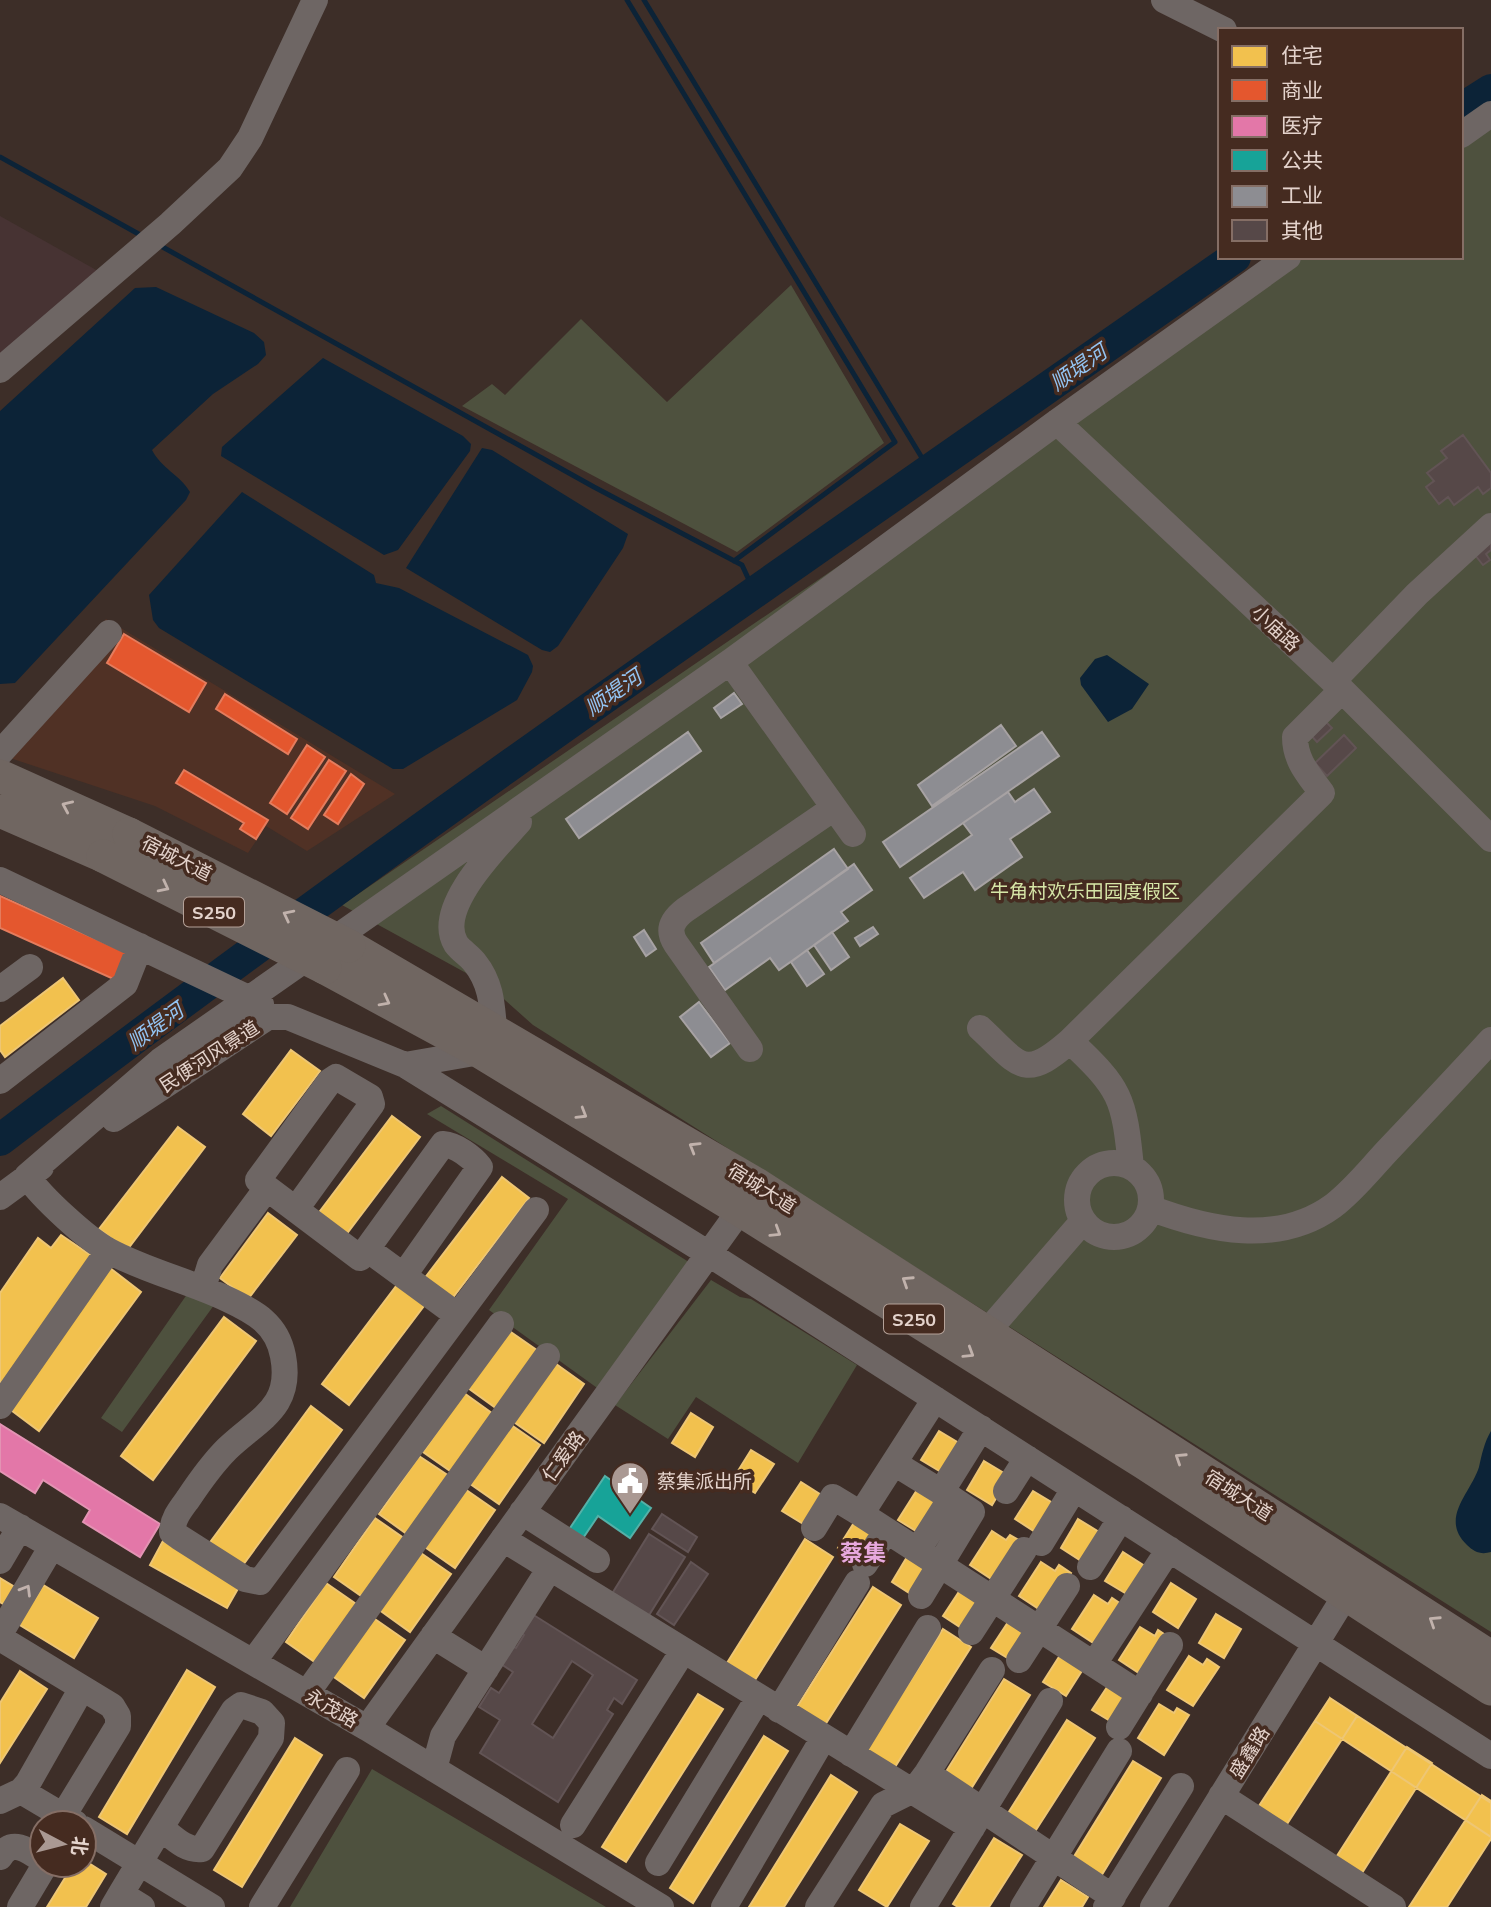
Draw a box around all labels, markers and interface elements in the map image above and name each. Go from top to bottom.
legend [1218,28,1463,259]
text: 住宅 [1281,42,1323,68]
text: 商业 [1281,77,1323,103]
text: 医疗 [1281,112,1323,138]
text: 公共 [1281,147,1323,173]
text: 工业 [1281,182,1323,208]
text: 其他 [1281,217,1323,243]
water label: 顺堤河 [1045,336,1115,396]
street label: 小庙路 [1247,600,1305,656]
water label: 顺堤河 [580,661,650,721]
one-way arrow [61,800,74,814]
street label: 宿城大道 [138,830,216,886]
one-way arrow [157,878,169,892]
park label: 牛角村欢乐田园度假区 [990,879,1180,903]
road number: S250 [184,897,244,926]
one-way arrow [283,909,295,923]
one-way arrow [378,992,390,1006]
water label: 顺堤河 [122,995,191,1055]
street label: 民便河风景道 [155,1015,263,1097]
one-way arrow [575,1106,588,1119]
one-way arrow [688,1142,701,1155]
street label: 宿城大道 [723,1158,801,1218]
one-way arrow [769,1224,782,1237]
one-way arrow [902,1277,915,1290]
road number: S250 [884,1304,944,1334]
one-way arrow [962,1345,975,1358]
street label: 仁爱路 [537,1426,589,1486]
one-way arrow [1175,1453,1188,1466]
public building icon: 蔡集派出所 [609,1460,651,1515]
street label: 宿城大道 [1201,1464,1277,1526]
place label: 蔡集派出所 [657,1469,752,1493]
district label: 蔡集 [840,1538,886,1567]
one-way arrow [18,1584,31,1597]
one-way arrow [1428,1616,1441,1629]
street label: 永茂路 [301,1683,363,1733]
street label: 盛鑫路 [1224,1721,1274,1783]
north arrow [28,1809,98,1879]
text: 北 [67,1835,93,1857]

